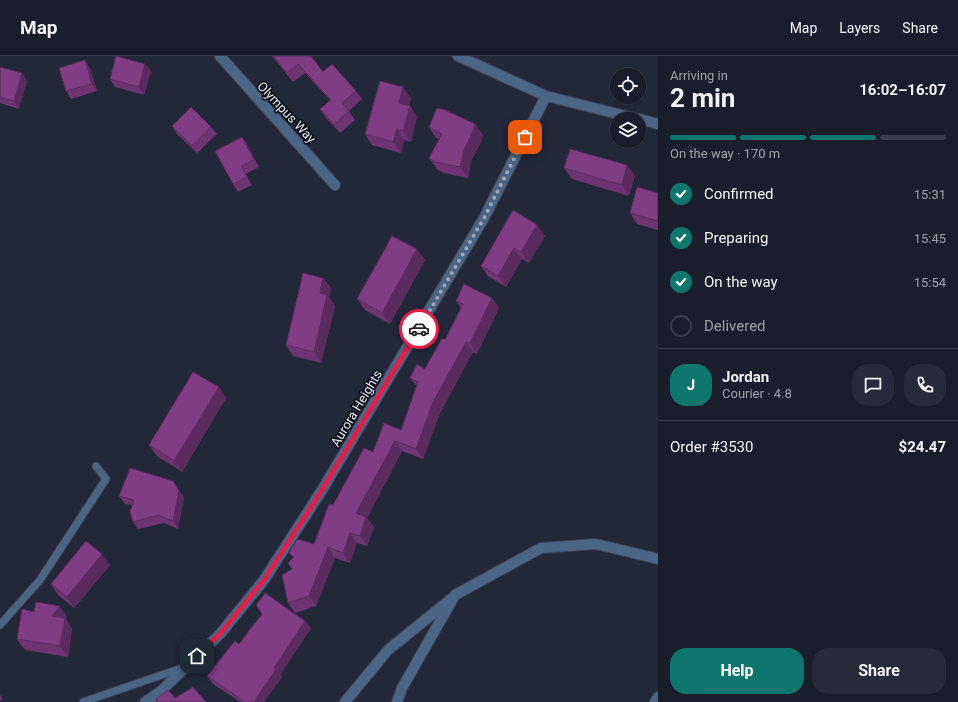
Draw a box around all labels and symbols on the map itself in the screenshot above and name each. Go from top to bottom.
street label: Olympus Way [254,79,319,146]
pin [508,120,542,154]
courier [399,309,439,349]
street label: Aurora Heights [328,367,385,449]
pin [180,639,214,673]

